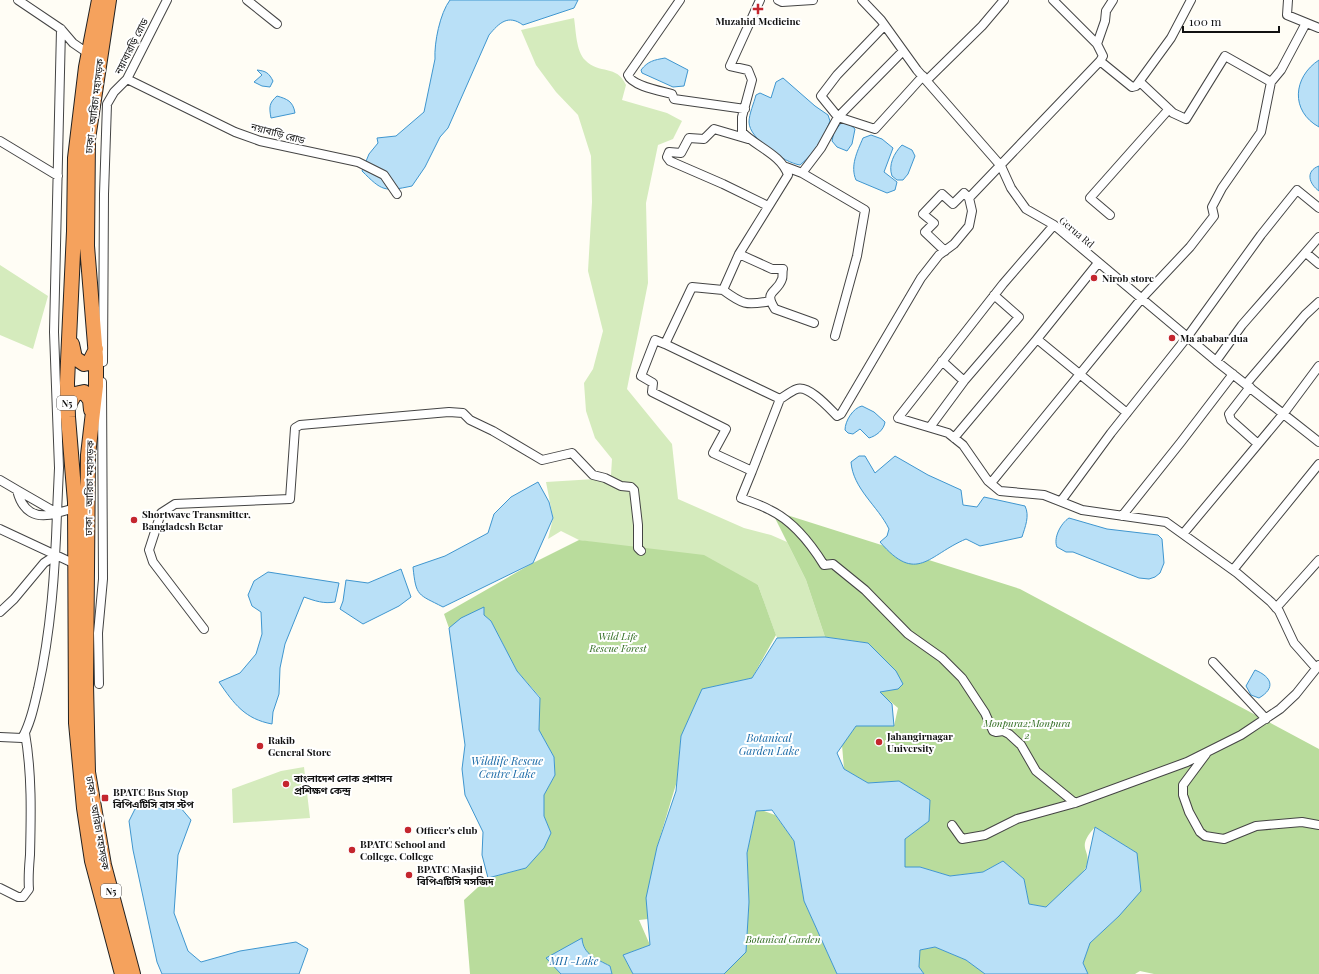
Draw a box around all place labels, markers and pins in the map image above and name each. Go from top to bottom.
marker: Muzahid Medicine [753,4,763,14]
place label: Muzahid Medicine [715,14,801,28]
place label: Nirob store [1102,271,1154,285]
marker: Nirob store [1089,273,1099,283]
place label: Ma ababar dua [1180,331,1249,345]
marker: Ma ababar dua [1167,333,1177,343]
place label: Shortwave Transmitter, Bangladesh Betar [142,507,251,533]
marker: Shortwave Transmitter, Bangladesh Betar [129,515,139,525]
place label: Jahangirnagar University [886,729,953,755]
place label: Rakib General Store [268,733,331,759]
marker: Jahangirnagar University [874,737,884,747]
marker: Rakib General Store [255,741,265,751]
place label: বাংলাদেশ লোক প্রশাসন প্রশিক্ষণ কেন্দ্র [293,771,393,797]
marker: বাংলাদেশ লোক প্রশাসন প্রশিক্ষণ কেন্দ্র [281,779,291,789]
place label: BPATC Bus Stop বিপিএটিসি বাস স্টপ [112,785,194,811]
marker: BPATC Bus Stop বিপিএটিসি বাস স্টপ [100,793,110,803]
place label: Officer's club [416,823,477,837]
marker: Officer's club [403,825,413,835]
place label: BPATC School and College, College [360,837,445,863]
marker: BPATC School and College, College [347,845,357,855]
place label: BPATC Masjid বিপিএটিসি মসজিদ [416,862,494,888]
marker: BPATC Masjid বিপিএটিসি মসজিদ [404,870,414,880]

